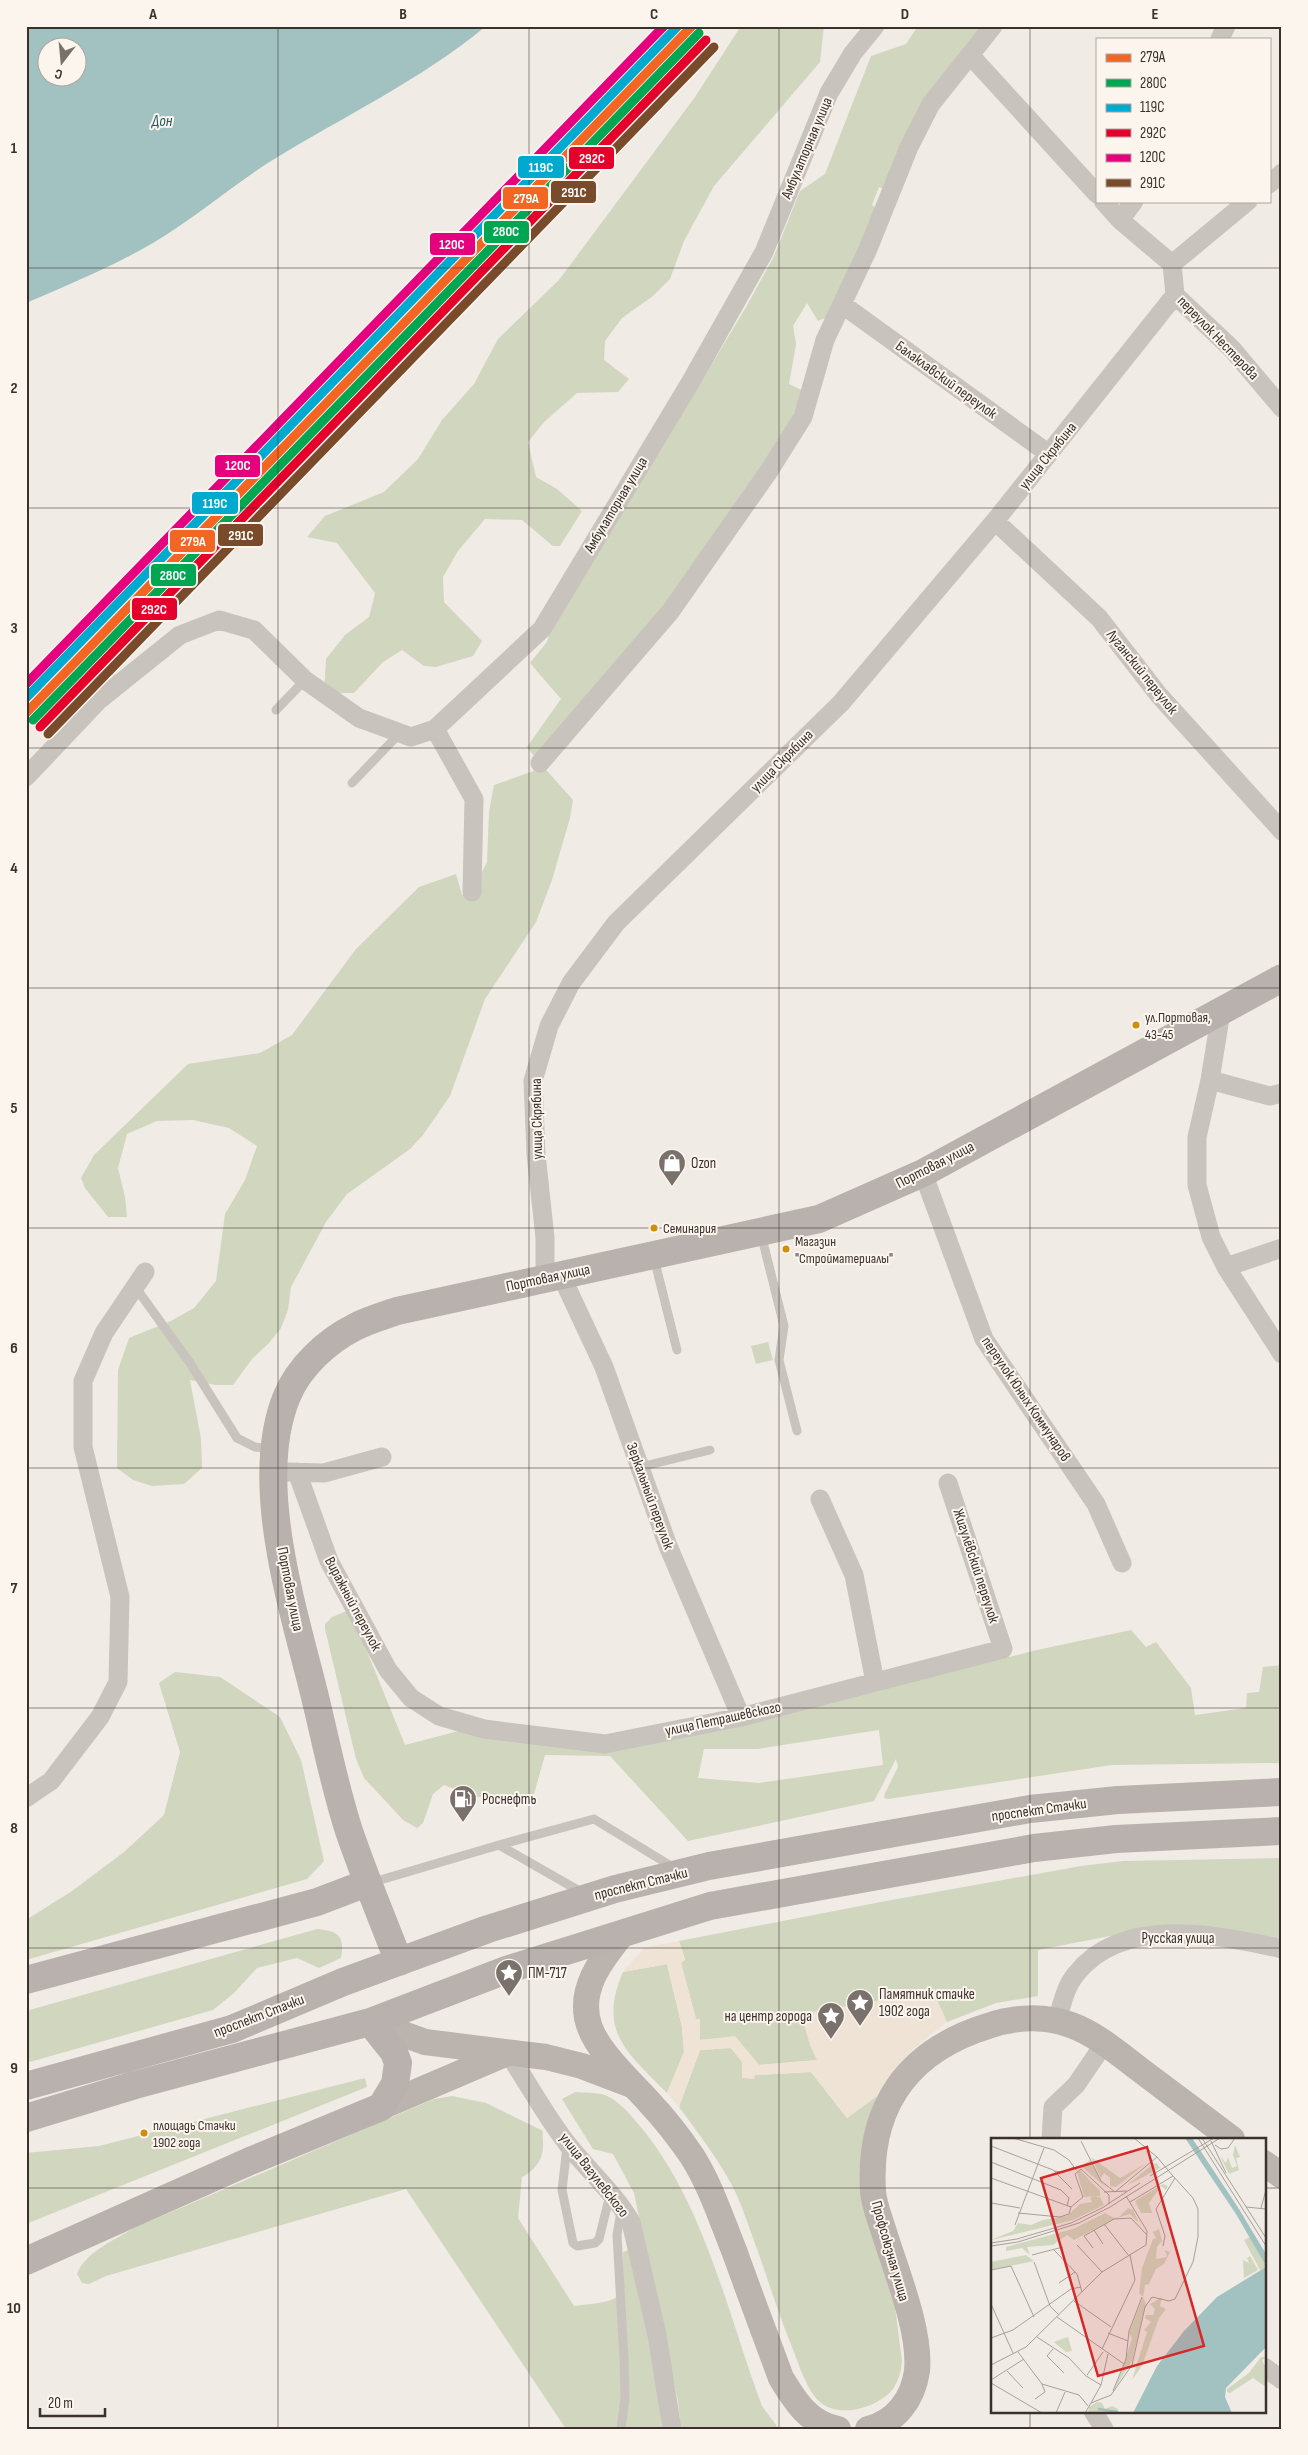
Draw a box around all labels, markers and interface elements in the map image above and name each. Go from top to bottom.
text: A [148,5,157,24]
text: B [399,5,407,24]
text: C [650,5,658,24]
text: D [901,5,909,24]
text: E [1152,5,1159,24]
north arrow [38,38,88,88]
legend [1096,38,1270,202]
text: 279А [1140,48,1166,67]
text: С [53,65,64,83]
text: 280С [1140,74,1167,93]
street label: Амбулаторная улица [777,94,837,203]
text: 119С [1140,98,1164,117]
water label: Дон [151,112,173,131]
text: 292С [1140,124,1166,143]
text: 1 [11,139,18,158]
line badge: 292С [568,146,615,170]
text: 120С [1140,148,1166,167]
text: 292С [579,150,605,167]
line badge: 119С [517,155,565,179]
text: 119С [529,159,553,176]
text: 291С [1140,174,1165,193]
line badge: 291С [550,180,597,204]
text: 291С [561,184,587,201]
line badge: 279А [502,186,549,210]
text: 279А [513,190,539,207]
line badge: 280С [483,220,530,244]
text: 280С [493,223,519,240]
line badge: 120С [429,232,476,256]
text: 120С [439,236,465,253]
street label: переулок Нестерова [1173,292,1263,384]
street label: Балаклавский переулок [891,337,1001,423]
text: 2 [10,379,18,398]
street label: улица Скрябина [1015,418,1081,494]
street label: Амбулаторная улица [579,453,652,557]
line badge: 120С [214,454,261,478]
text: 120С [225,457,251,474]
line badge: 119С [191,491,239,515]
text: 119С [203,495,227,512]
line badge: 291С [217,523,264,547]
text: 291С [228,527,254,544]
line badge: 279А [169,529,216,553]
text: 279А [180,533,206,550]
line badge: 280С [150,563,197,587]
text: 280С [160,567,186,584]
line badge: 292С [131,597,178,621]
text: 292С [141,601,167,618]
text: 3 [10,619,18,638]
street label: Луганский переулок [1101,625,1182,718]
street label: улица Скрябина [747,725,818,796]
text: 4 [10,859,18,878]
place label: ул.Портовая, 43-45 [1145,1009,1211,1043]
marker: ул.Портовая, 43-45 [1131,1020,1141,1030]
street label: улица Скрябина [527,1078,547,1160]
text: 5 [10,1099,18,1118]
street label: Портовая улица [893,1137,978,1193]
shop icon: Ozon [657,1148,687,1187]
place label: Ozon [691,1154,716,1173]
place label: Семинария [663,1220,716,1237]
marker: Семинария [649,1223,659,1233]
place label: Магазин "Стройматериалы" [795,1233,893,1267]
marker: Магазин "Стройматериалы" [781,1244,791,1254]
street label: Портовая улица [504,1260,592,1296]
street label: переулок Юных Коммунаров [977,1333,1075,1465]
text: 6 [10,1339,18,1358]
street label: Зеркальный переулок [622,1440,678,1552]
street label: Жигулёвский переулок [949,1506,1004,1626]
street label: Портовая улица [273,1545,308,1633]
street label: Виражный переулок [320,1554,386,1655]
text: 7 [11,1579,18,1598]
street label: улица Петрашевского [663,1697,783,1741]
fuel station icon: Роснефть [448,1784,478,1823]
place label: Роснефть [482,1790,536,1809]
street label: проспект Стачки [990,1794,1088,1826]
text: 8 [10,1819,18,1838]
street label: проспект Стачки [592,1863,690,1905]
street label: Русская улица [1142,1929,1215,1948]
place icon: ПМ-717 [494,1958,524,1997]
place label: ПМ-717 [528,1964,567,1983]
place label: Памятник стачке 1902 года [879,1985,975,2021]
place icon: Памятник стачке 1902 года [845,1988,875,2027]
street label: проспект Стачки [211,1990,307,2042]
place icon: на центр города [816,2001,846,2040]
place label: на центр города [725,2007,812,2026]
text: 9 [10,2059,18,2078]
place label: площадь Стачки 1902 года [153,2117,236,2151]
marker: площадь Стачки 1902 года [139,2128,149,2138]
street label: улица Вагулевского [555,2129,633,2221]
inset map [991,2138,1266,2412]
street label: Профсоюзная улица [867,2199,913,2304]
text: 10 [7,2299,21,2318]
scale bar [40,2385,105,2417]
text: 20 m [48,2394,73,2413]

